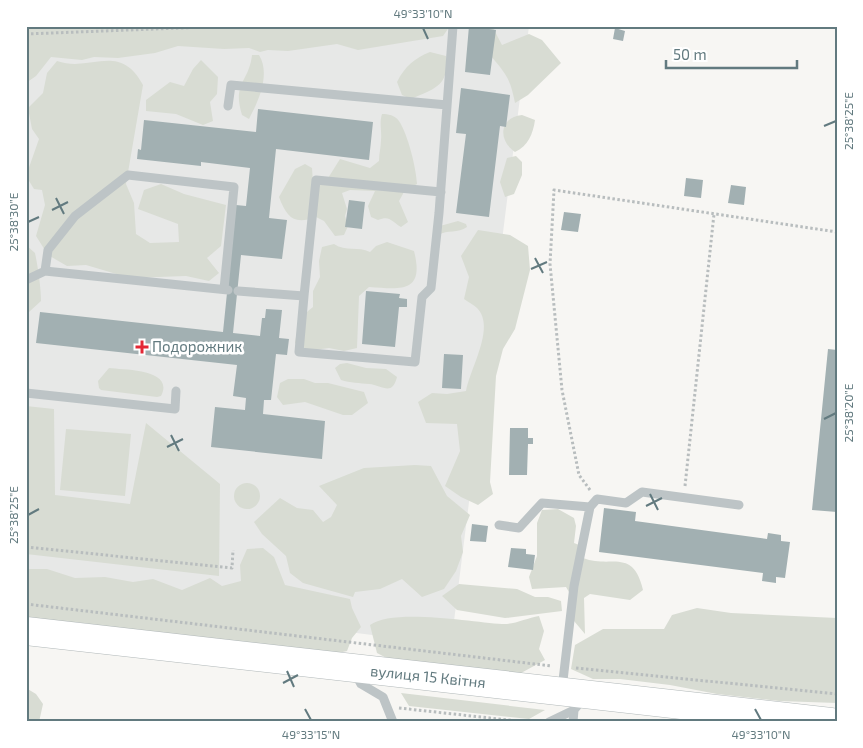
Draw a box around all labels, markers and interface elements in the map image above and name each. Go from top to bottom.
text: 49°33'10"N [393,6,453,20]
scale bar [666,38,797,70]
text: 50 m [673,45,707,63]
text: 25°38'25"E [841,92,855,150]
text: 25°38'30"E [6,192,20,251]
place label: Подорожник [152,337,242,355]
marker: Подорожник [136,341,148,353]
text: 25°38'20"E [841,383,855,442]
text: 25°38'25"E [6,486,20,544]
street label: вулиця 15 Квітня [369,661,487,692]
text: 49°33'15"N [282,727,340,741]
text: 49°33'10"N [731,727,791,741]

